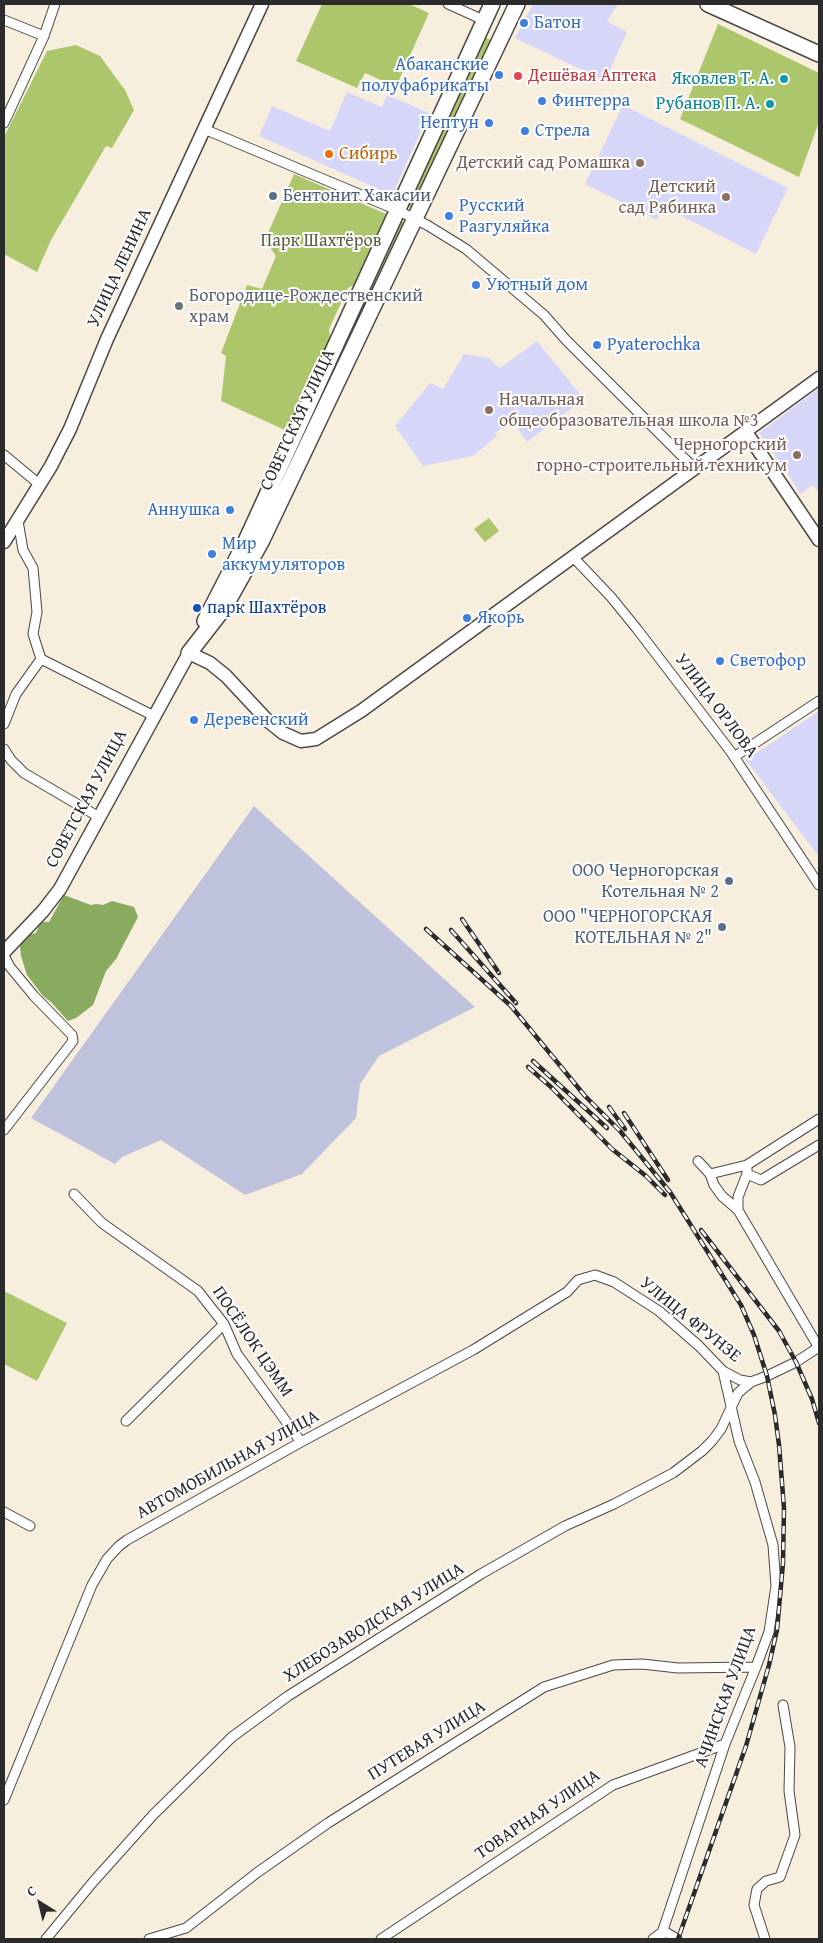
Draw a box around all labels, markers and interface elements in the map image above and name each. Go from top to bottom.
place label: Батон [534,12,581,34]
marker: Батон [518,17,530,29]
place label: Абаканские полуфабрикаты [361,54,489,96]
place label: Дешёвая Аптека [528,65,657,87]
place label: Яковлев Т. А. [671,68,774,90]
marker: Абаканские полуфабрикаты [493,69,505,81]
marker: Дешёвая Аптека [512,70,524,82]
marker: Яковлев Т. А. [778,73,790,85]
place label: Финтерра [552,90,630,112]
place label: Рубанов П. А. [656,93,760,115]
marker: Финтерра [536,95,548,107]
marker: Рубанов П. А. [764,98,776,110]
place label: Нептун [420,112,479,134]
marker: Нептун [483,117,495,129]
place label: Стрела [535,120,590,142]
marker: Стрела [519,125,531,137]
place label: Сибирь [339,143,398,165]
marker: Сибирь [323,148,335,160]
place label: Детский сад Ромашка [456,152,630,174]
marker: Детский сад Ромашка [634,157,646,169]
place label: Детский сад Рябинка [619,176,716,218]
place label: Бентонит Хакасии [283,185,431,207]
marker: Бентонит Хакасии [267,190,279,202]
marker: Детский сад Рябинка [720,191,732,203]
place label: Русский Разгуляйка [459,195,550,238]
street label: УЛИЦА ЛЕНИНА [83,205,157,331]
marker: Русский Разгуляйка [443,210,455,222]
park label: Парк Шахтёров [261,230,381,252]
place label: Уютный дом [486,274,588,296]
marker: Уютный дом [470,279,482,291]
place label: Богородице-Рождественский храм [189,285,423,328]
marker: Богородице-Рождественский храм [173,300,185,312]
place label: Pyaterochka [607,334,700,356]
marker: Pyaterochka [591,339,603,351]
street label: СОВЕТСКАЯ УЛИЦА [256,346,340,494]
place label: Начальная общеобразовательная школа №3 [499,389,759,432]
marker: Начальная общеобразовательная школа №3 [483,404,495,416]
place label: Черногорский горно-строительный техникум [536,434,787,476]
marker: Черногорский горно-строительный техникум [791,449,803,461]
place label: Аннушка [147,499,220,521]
marker: Аннушка [224,504,236,516]
place label: Мир аккумуляторов [222,533,345,576]
marker: Мир аккумуляторов [206,548,218,560]
place label: парк Шахтёров [207,597,326,619]
marker: парк Шахтёров [191,602,203,614]
place label: Якорь [477,607,524,629]
marker: Якорь [461,612,473,624]
street label: УЛИЦА ОРЛОВА [670,650,762,762]
place label: Светофор [730,650,806,672]
marker: Светофор [714,655,726,667]
place label: Деревенский [204,709,309,731]
marker: Деревенский [188,714,200,726]
street label: СОВЕТСКАЯ УЛИЦА [41,726,133,872]
place label: ООО Черногорская Котельная № 2 [572,860,719,902]
marker: ООО Черногорская Котельная № 2 [723,875,735,887]
place label: ООО "ЧЕРНОГОРСКАЯ КОТЕЛЬНАЯ № 2" [543,906,712,949]
marker: ООО "ЧЕРНОГОРСКАЯ КОТЕЛЬНАЯ № 2" [716,921,728,933]
street label: УЛИЦА ФРУНЗЕ [635,1273,745,1367]
street label: ПОСЁЛОК ЦЭММ [207,1283,297,1401]
street label: АВТОМОБИЛЬНАЯ УЛИЦА [133,1406,323,1524]
street label: ХЛЕБОЗАВОДСКАЯ УЛИЦА [280,1558,468,1688]
street label: АЧИНСКАЯ УЛИЦА [690,1623,762,1771]
street label: ПУТЕВАЯ УЛИЦА [364,1696,490,1786]
street label: ТОВАРНАЯ УЛИЦА [471,1765,605,1865]
north arrow [15,1878,65,1928]
text: С [22,1880,40,1901]

